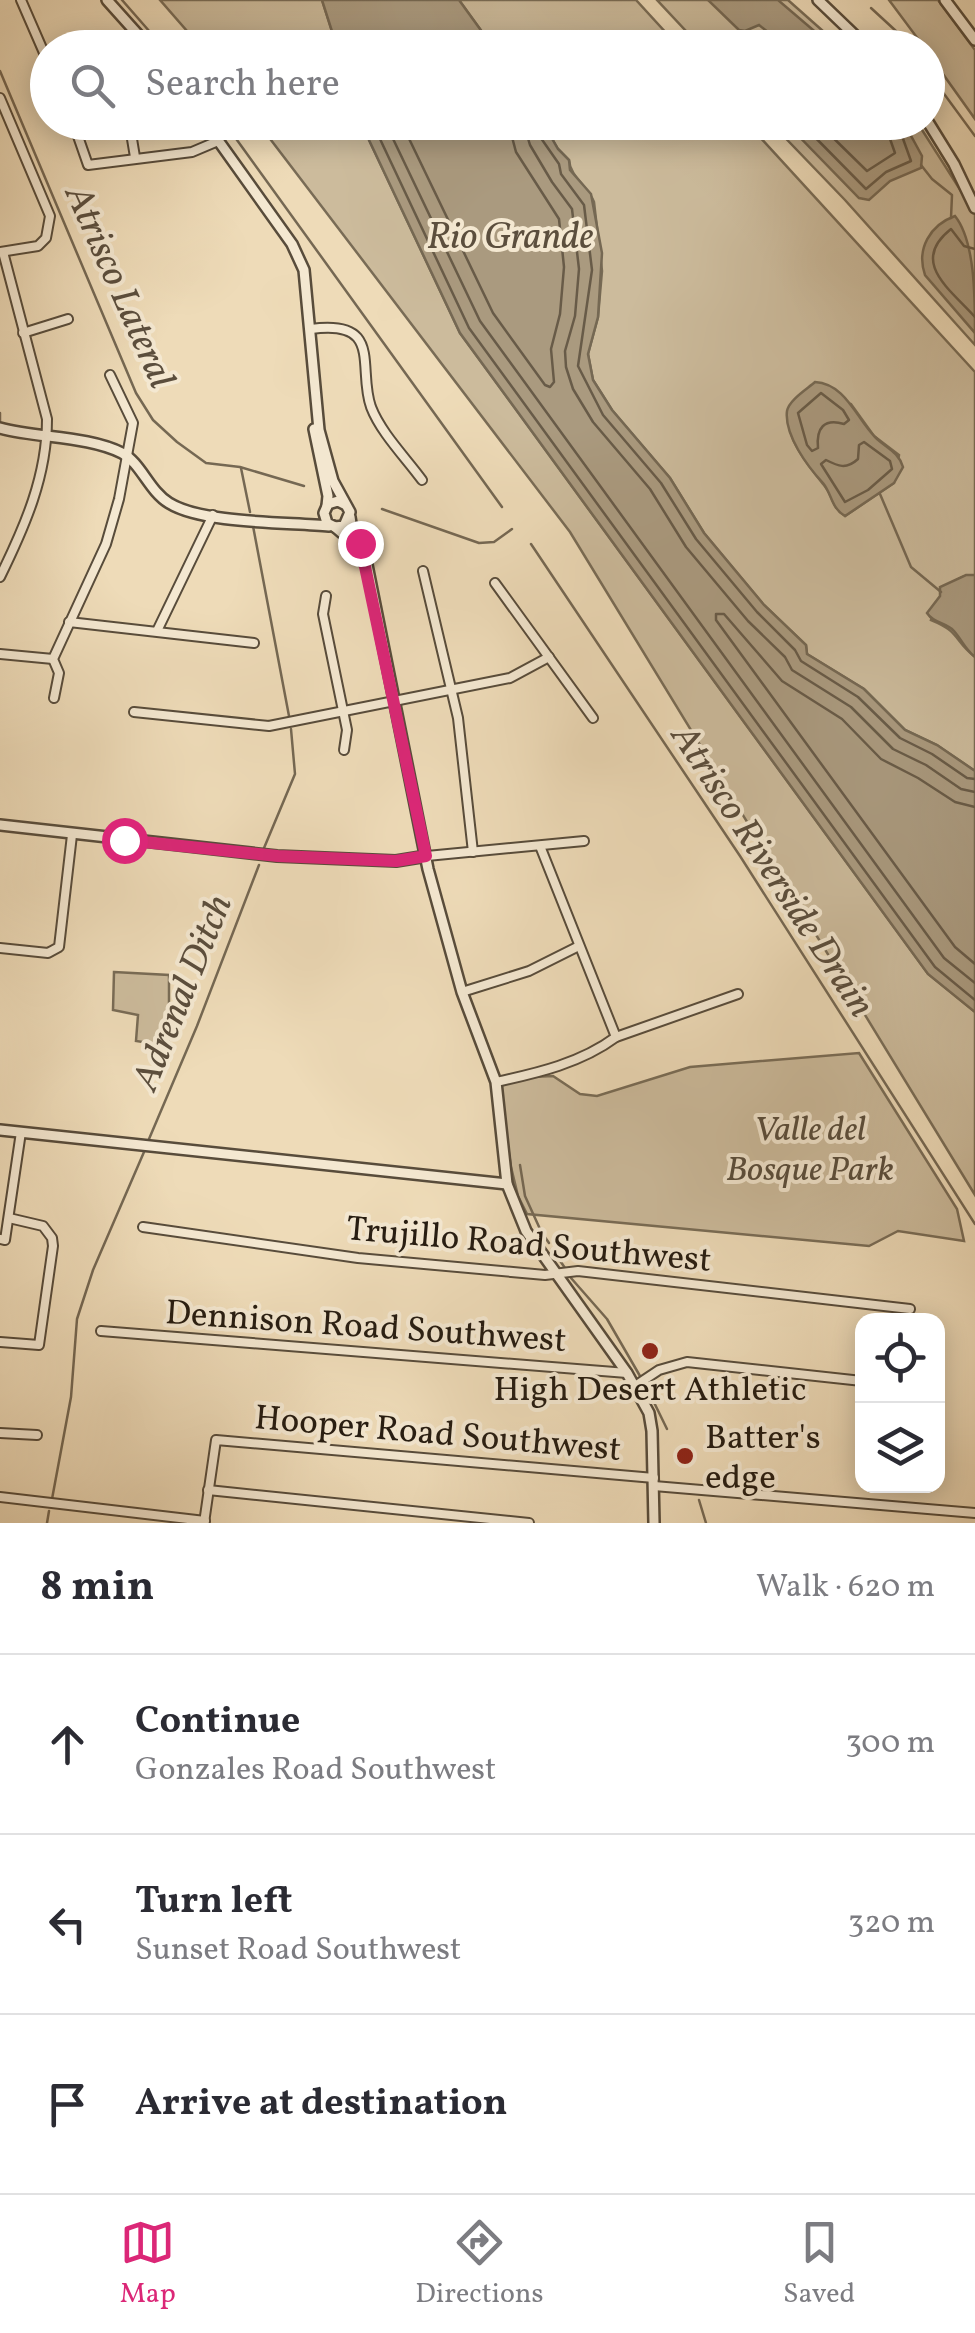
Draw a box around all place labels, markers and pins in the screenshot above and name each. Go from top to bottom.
marker: High Desert Athletic [639,1340,661,1362]
place label: High Desert Athletic [493,1367,807,1415]
place label: Batter's edge [705,1415,821,1503]
marker: Batter's edge [674,1445,696,1467]

